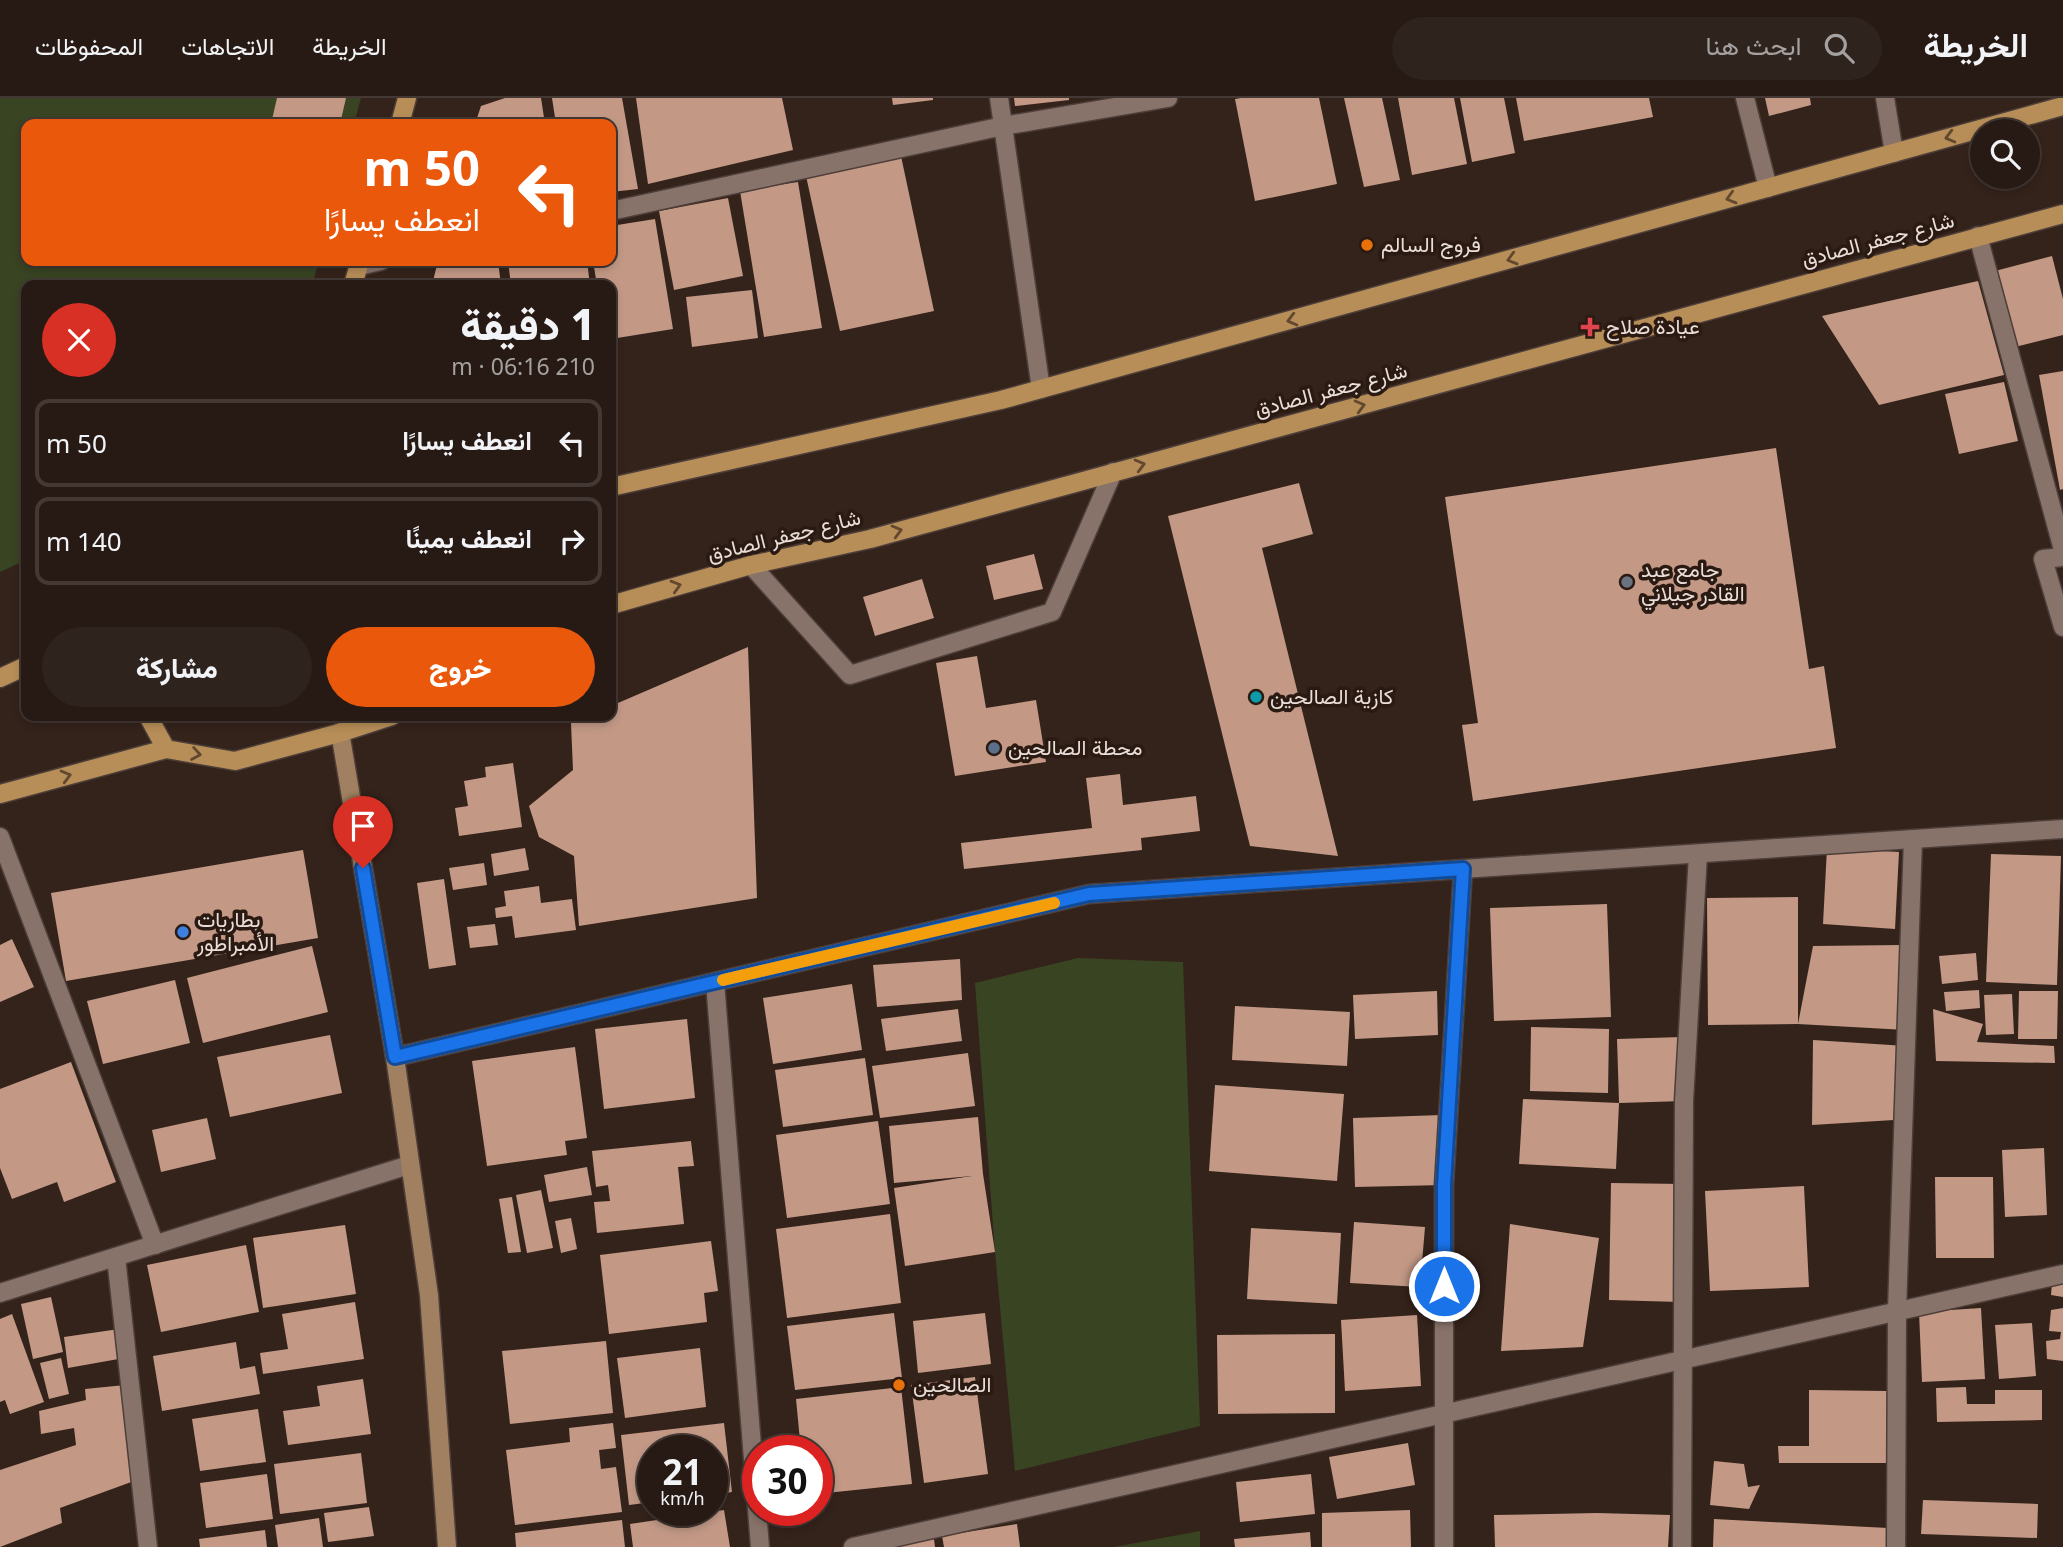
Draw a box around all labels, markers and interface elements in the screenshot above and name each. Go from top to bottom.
search box [1392,17,1882,80]
text: الخريطة [1924,22,2028,67]
text: ابحث هنا [1706,27,1802,63]
text: المحفوظات [35,29,143,62]
text: الاتجاهات [181,29,274,62]
text: الخريطة [312,29,387,62]
icon: search [1820,29,1858,67]
map controls [1970,119,2040,189]
button: search [1970,119,2040,189]
one-way arrow [1944,129,1956,144]
text: 50 m [363,134,480,200]
icon: left [504,147,595,238]
one-way arrow [1725,190,1737,204]
text: انعطف يسارًا [324,197,480,240]
street label: شارع جعفر الصادق [1798,205,1957,274]
place label: فروج السالم [1381,230,1481,259]
marker: فروج السالم [1359,237,1375,253]
one-way arrow [1506,251,1518,265]
text: 1 دقيقة [460,295,595,352]
button: close [42,303,116,377]
one-way arrow [1287,312,1299,326]
place label: عيادة صلاح [1606,312,1700,341]
marker: عيادة صلاح [1580,317,1600,337]
text: 210 m · 06:16 [451,350,595,382]
street label: شارع جعفر الصادق [1251,355,1410,424]
one-way arrow [1354,400,1366,414]
text: انعطف يسارًا [402,422,532,458]
icon: left [553,424,591,462]
text: 50 m [46,425,107,461]
one-way arrow [1134,459,1146,473]
street label: شارع جعفر الصادق [704,502,863,569]
text: انعطف يمينًا [405,520,532,556]
icon: right [553,522,591,560]
text: 140 m [46,523,122,559]
one-way arrow [891,525,903,539]
place label: جامع عبد القادر جيلاني [1641,555,1745,611]
marker: جامع عبد القادر جيلاني [1619,574,1635,590]
one-way arrow [670,580,682,595]
button: مشاركة [42,627,312,707]
button: خروج [326,627,595,707]
place label: كازية الصالحين [1270,682,1393,710]
marker: كازية الصالحين [1248,689,1264,705]
place label: محطة الصالحين [1008,733,1142,761]
marker: محطة الصالحين [986,740,1002,756]
one-way arrow [190,746,201,761]
one-way arrow [60,770,72,784]
pin [333,796,393,868]
icon: arrive [344,807,382,845]
place label: بطاريات الأمبراطور [196,905,274,957]
marker: بطاريات الأمبراطور [175,924,191,940]
position arrow [1407,1249,1481,1323]
place label: الصالحين [913,1370,991,1398]
marker: الصالحين [891,1377,907,1393]
speed limit sign: 30 [742,1435,833,1526]
text: 21 [662,1448,703,1495]
text: km/h [660,1486,705,1510]

